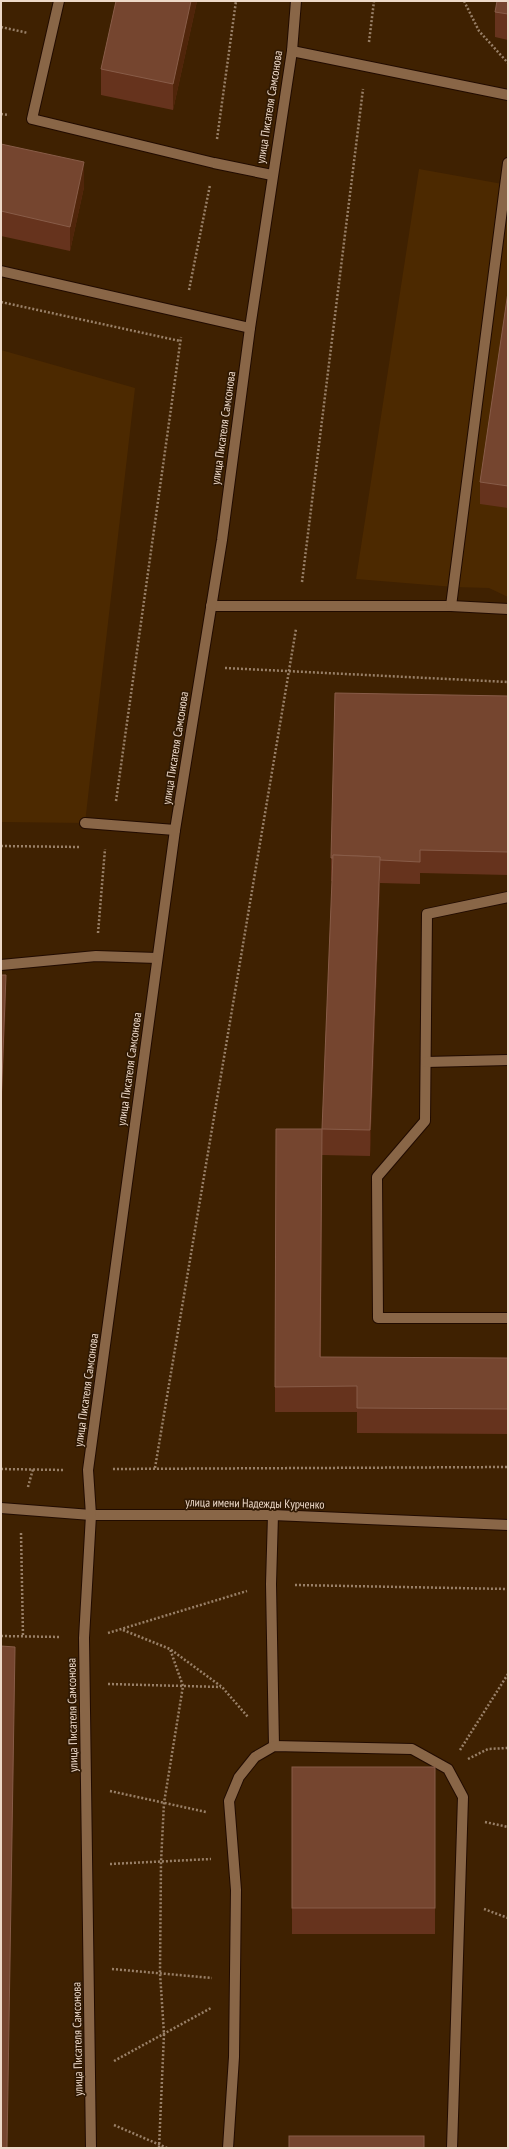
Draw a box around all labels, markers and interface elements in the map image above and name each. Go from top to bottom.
street label: улица Писателя Самсонова [253,49,285,165]
street label: улица Писателя Самсонова [208,370,238,486]
street label: улица Писателя Самсонова [159,690,191,806]
street label: улица Писателя Самсонова [114,1011,144,1127]
street label: улица Писателя Самсонова [71,1332,101,1448]
street label: улица имени Надежды Курченко [185,1494,325,1512]
street label: улица Писателя Самсонова [64,1658,80,1772]
street label: улица Писателя Самсонова [69,1982,85,2096]

